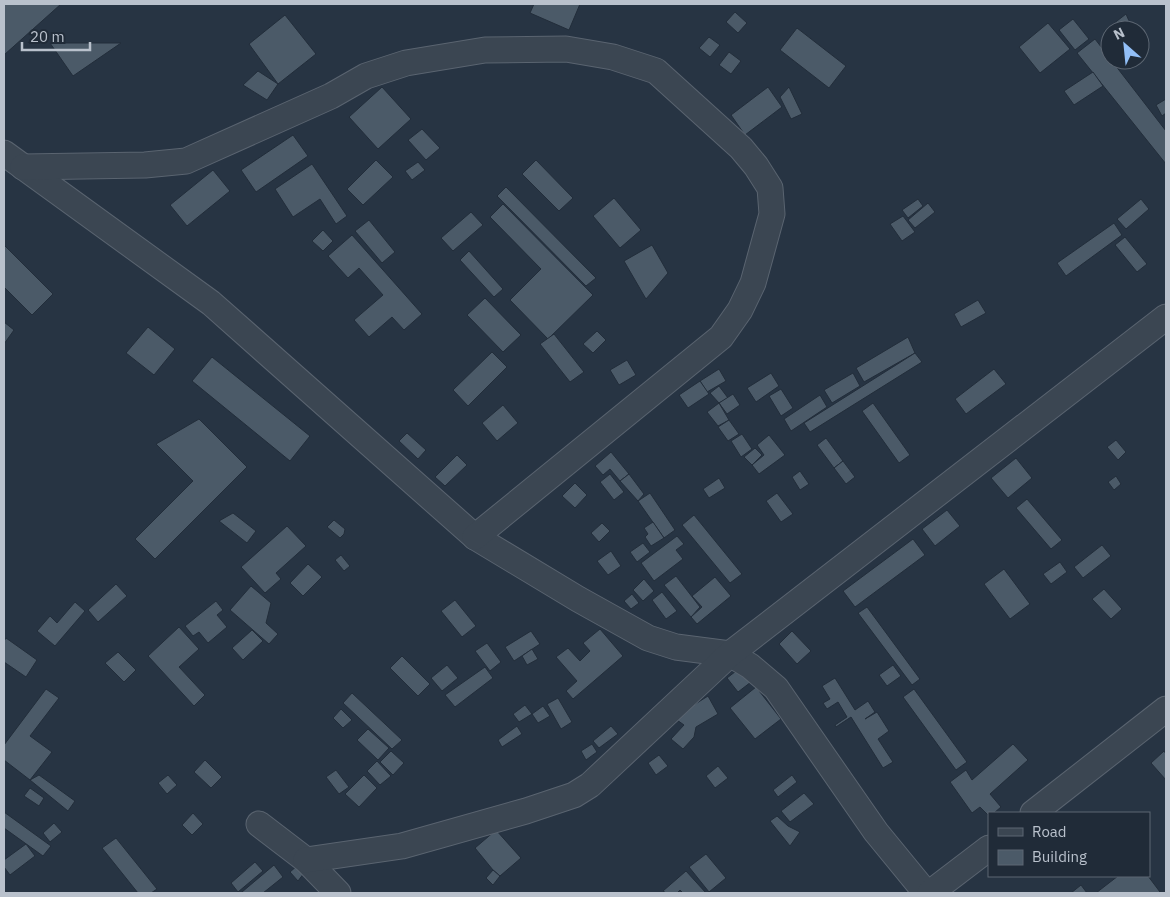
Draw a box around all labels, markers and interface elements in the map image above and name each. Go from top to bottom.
scale bar [22,20,90,52]
north arrow [1100,20,1150,70]
text: N [1110,23,1128,44]
text: 20 m [30,27,65,46]
legend [988,812,1150,877]
text: Road [1032,822,1067,841]
text: Building [1032,847,1087,866]

